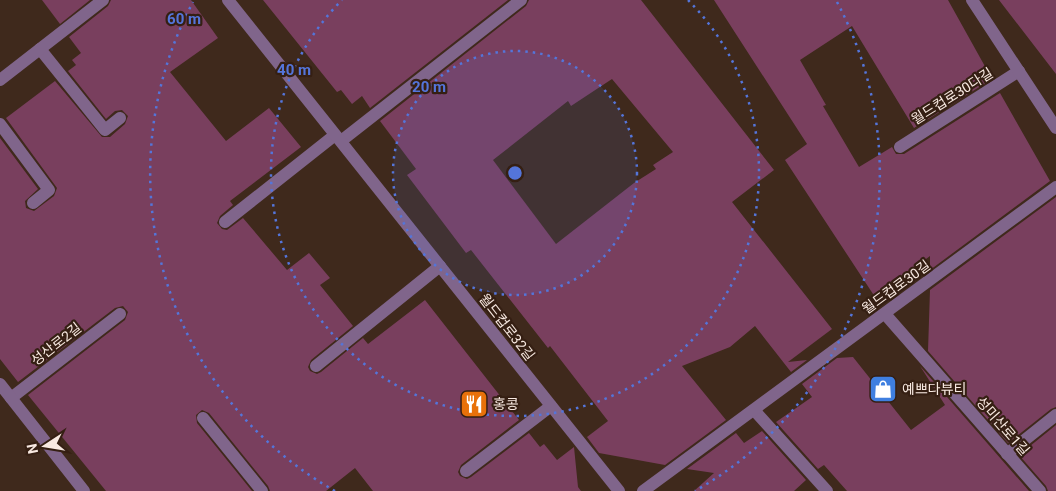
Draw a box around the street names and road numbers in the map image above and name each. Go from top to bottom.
street label: 월드컵로30다길 [908,65,996,127]
street label: 월드컵로30길 [859,257,933,317]
street label: 월드컵로32길 [476,290,538,364]
street label: 성산로2길 [28,319,84,369]
street label: 성미산로1길 [973,393,1033,459]

